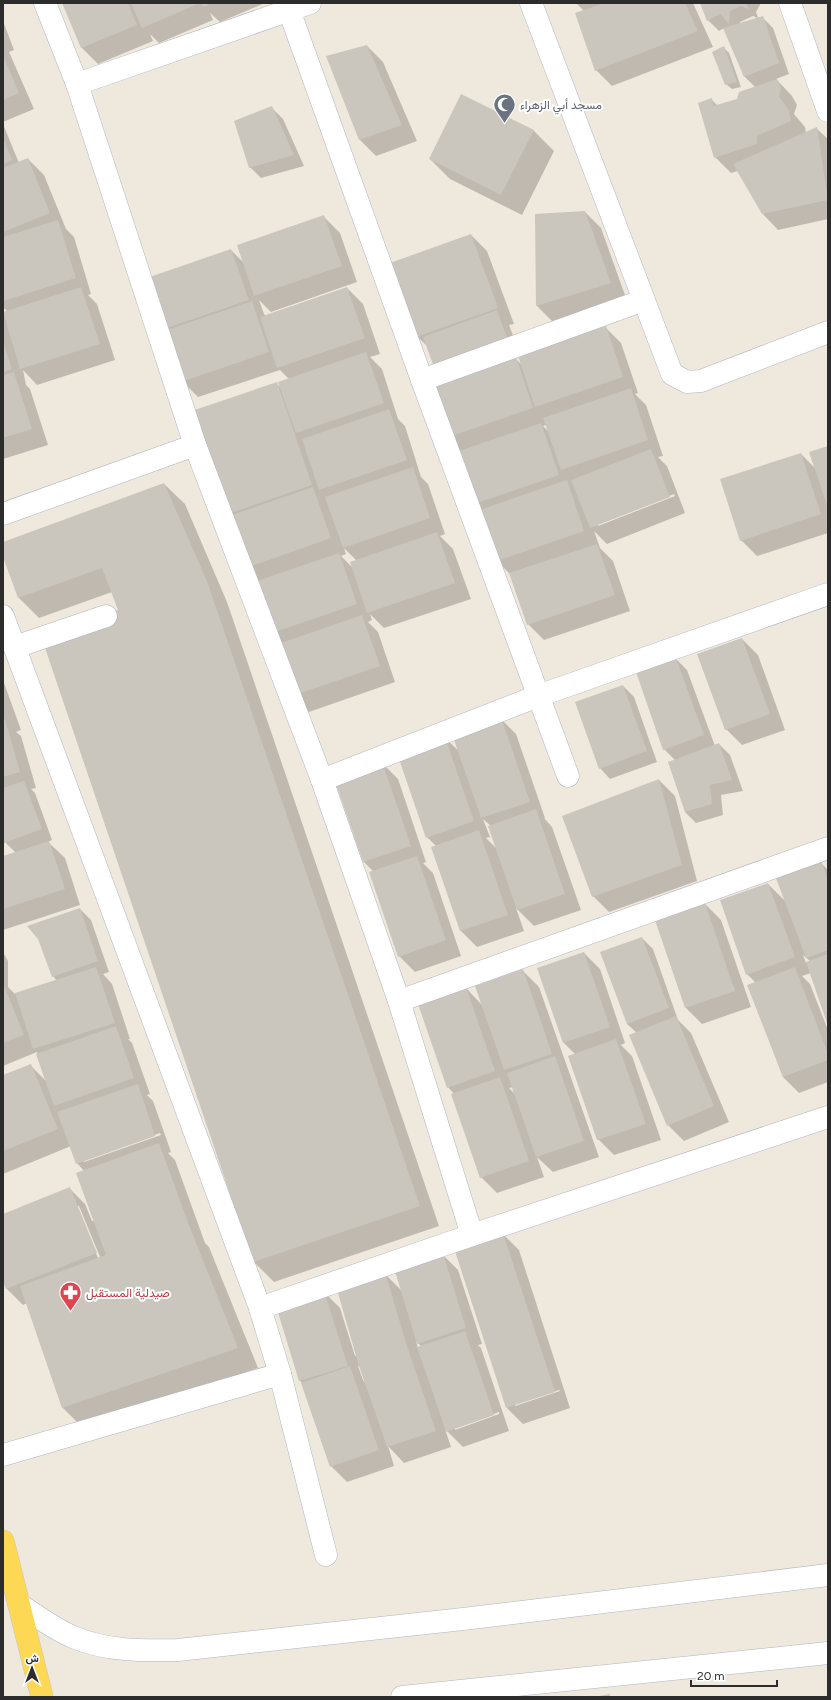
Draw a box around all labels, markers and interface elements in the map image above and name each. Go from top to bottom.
mosque icon: مسجد أبي الزهراء [492,92,518,125]
place label: مسجد أبي الزهراء [520,98,602,115]
pharmacy icon: صيدلية المستقبل [58,1280,84,1313]
place label: صيدلية المستقبل [86,1286,170,1301]
north arrow [12,1648,52,1688]
text: ش [25,1652,39,1665]
scale bar [691,1662,777,1688]
text: 20 m [697,1669,725,1683]

